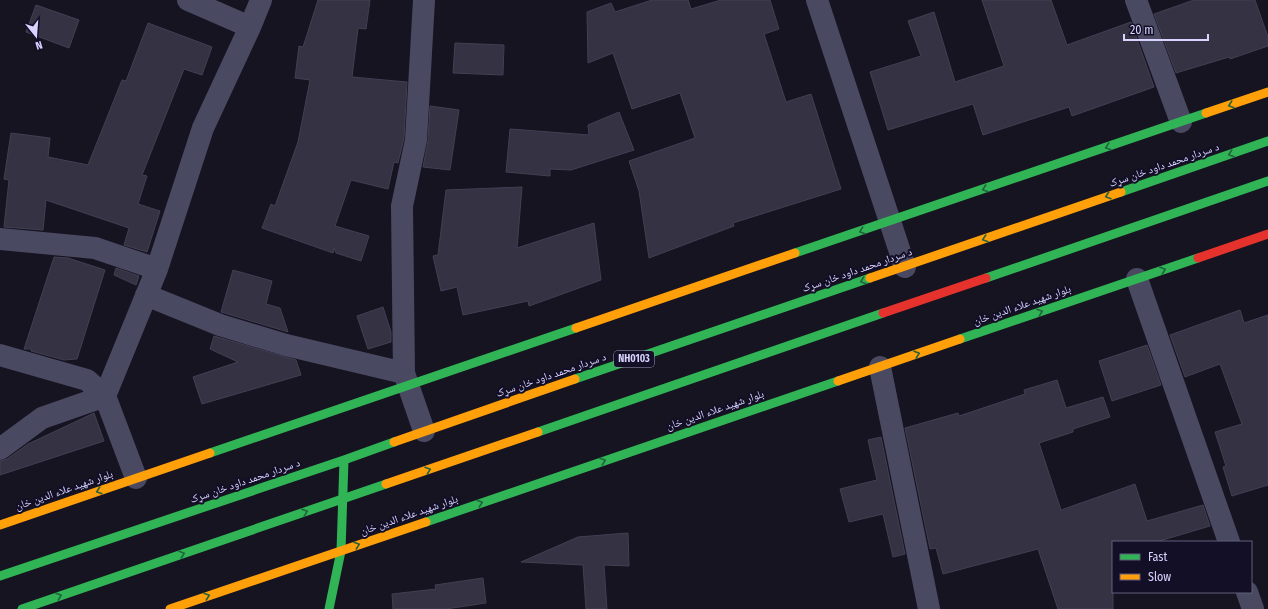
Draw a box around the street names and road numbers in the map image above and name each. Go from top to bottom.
street label: د سردار محمد داود خان سړک [1107,140,1221,190]
street label: د سردار محمد داود خان سړک [800,245,914,295]
street label: بلوار شهید علاء الدین خان [971,282,1073,328]
street label: د سردار محمد داود خان سړک [494,350,608,400]
road number: NH0103 [614,351,654,367]
street label: بلوار شهید علاء الدین خان [664,387,766,433]
street label: د سردار محمد داود خان سړک [188,456,302,506]
street label: بلوار شهید علاء الدین خان [13,467,115,513]
street label: بلوار شهید علاء الدین خان [358,492,460,538]

